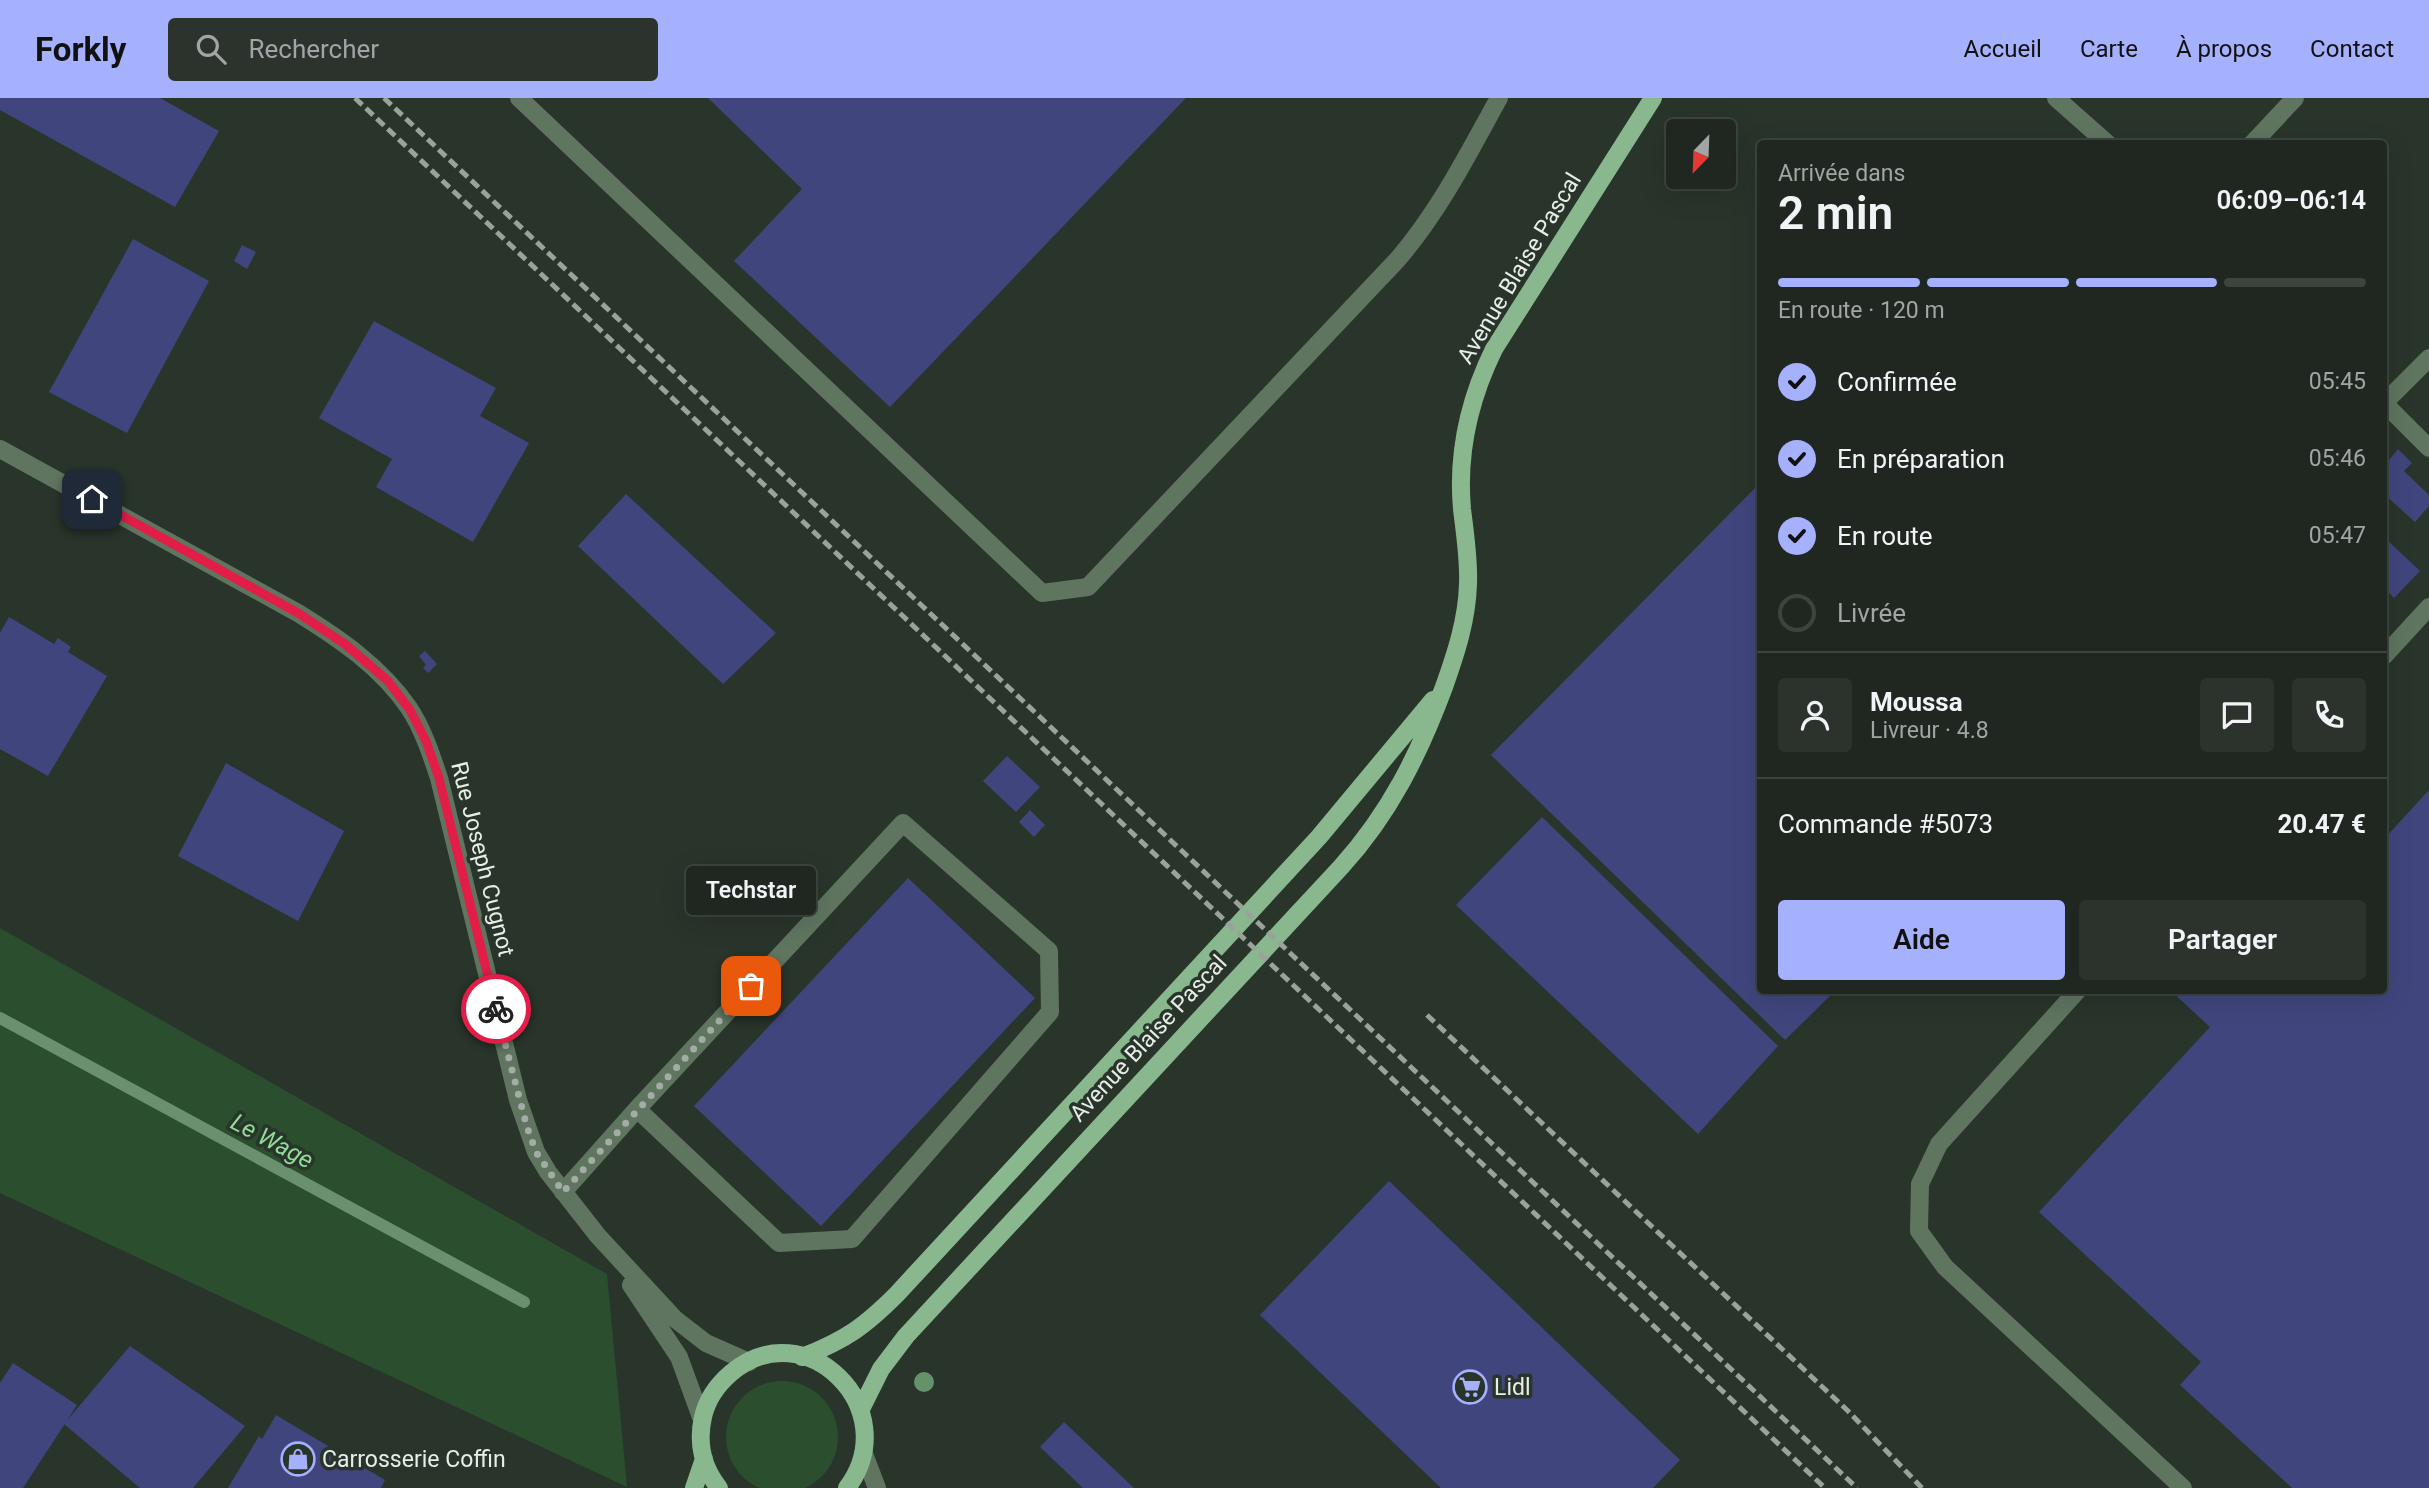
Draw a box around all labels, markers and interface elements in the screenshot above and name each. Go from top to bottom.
search box [168,18,658,81]
text: Forkly [35,30,126,69]
icon: search [192,30,230,68]
text: Rechercher [248,34,379,64]
text: Accueil [1963,35,2042,63]
text: Carte [2080,35,2138,63]
text: À propos [2176,35,2272,63]
text: Contact [2310,35,2394,63]
north arrow [1666,119,1736,189]
map controls [1666,119,1736,189]
text: Arrivée dans [1778,160,1905,187]
street label: Avenue Blaise Pascal [1452,168,1587,368]
text: 06:09–06:14 [2216,185,2366,215]
text: 2 min [1778,186,1893,240]
text: En route · 120 m [1778,297,1945,324]
icon: check [1778,363,1816,401]
text: Confirmée [1837,367,1957,397]
text: 05:45 [2309,368,2366,395]
icon: check [1778,440,1816,478]
text: En préparation [1837,444,2005,474]
text: 05:46 [2309,445,2366,472]
pin [62,469,122,529]
icon: home [73,480,111,518]
icon: check [1778,517,1816,555]
text: En route [1837,521,1933,551]
text: 05:47 [2309,522,2366,549]
text: Livrée [1837,598,1906,628]
button: person [1778,678,1852,752]
button: chat [2200,678,2274,752]
button: phone [2292,678,2366,752]
text: Moussa [1870,687,1963,717]
text: Livreur · 4.8 [1870,717,1989,744]
street label: Rue Joseph Cugnot [445,759,520,959]
text: Commande #5073 [1778,809,1993,839]
text: 20.47 € [2277,809,2366,839]
callout: Techstar [686,867,816,916]
text: Techstar [706,877,796,904]
button: Aide [1778,900,2065,980]
button: Partager [2079,900,2366,980]
street label: Avenue Blaise Pascal [1064,950,1232,1127]
pin [721,956,781,1016]
icon: bag [732,967,770,1005]
courier [461,974,531,1044]
icon: bike [477,990,515,1028]
water label: Le Wage [226,1108,318,1174]
supermarket icon: Lidl [1451,1368,1489,1406]
place label: Lidl [1494,1374,1531,1401]
shop icon: Carrosserie Coffin [279,1440,317,1478]
place label: Carrosserie Coffin [322,1446,506,1473]

